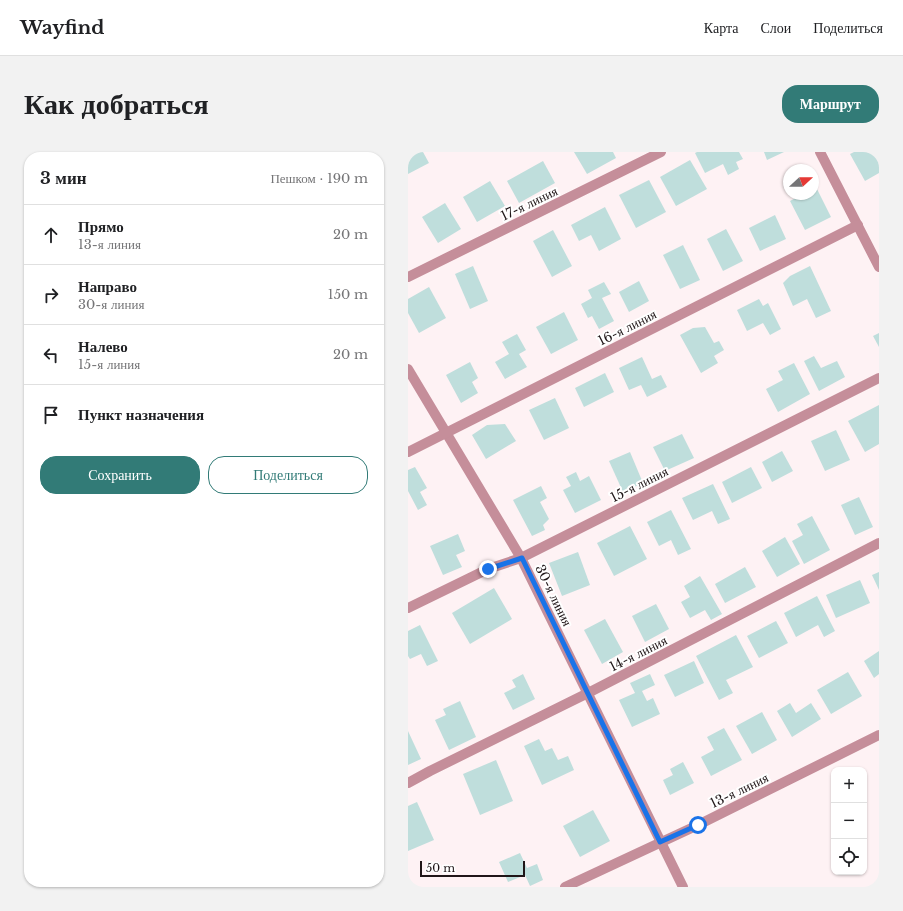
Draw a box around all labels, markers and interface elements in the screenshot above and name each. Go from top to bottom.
text: Wayfind [20,16,105,39]
text: Карта [704,19,738,37]
text: Слои [760,19,791,37]
text: Поделиться [813,19,883,37]
button: Маршрут [782,85,879,123]
text: Как добраться [24,87,209,122]
north arrow [783,164,819,200]
text: 3 мин [40,168,87,189]
text: Пешком · 190 m [270,170,368,187]
street label: 17-я линия [498,182,560,224]
text: Прямо [78,217,124,236]
icon: ahead [40,224,62,246]
text: 20 m [333,226,368,243]
text: 13-я линия [78,236,141,253]
text: Направо [78,277,137,296]
icon: right [40,284,62,306]
text: 150 m [328,286,368,303]
text: 30-я линия [78,296,144,313]
street label: 16-я линия [595,306,659,349]
text: Налево [78,337,128,356]
icon: left [40,344,62,366]
text: 20 m [333,346,368,363]
text: 15-я линия [78,356,140,373]
icon: arrive [40,404,62,426]
text: Пункт назначения [78,405,204,424]
button: Сохранить [40,456,200,494]
button: Поделиться [208,456,368,494]
street label: 15-я линия [608,463,671,506]
route end [479,560,497,578]
street label: 30-я линия [531,562,576,629]
street label: 14-я линия [607,632,670,675]
map controls [831,767,867,875]
button: + [831,767,867,803]
street label: 13-я линия [707,769,771,812]
button: − [831,803,867,839]
route start [689,816,707,834]
button: locate [831,839,867,875]
scale bar [420,859,525,878]
text: 50 m [426,861,455,875]

